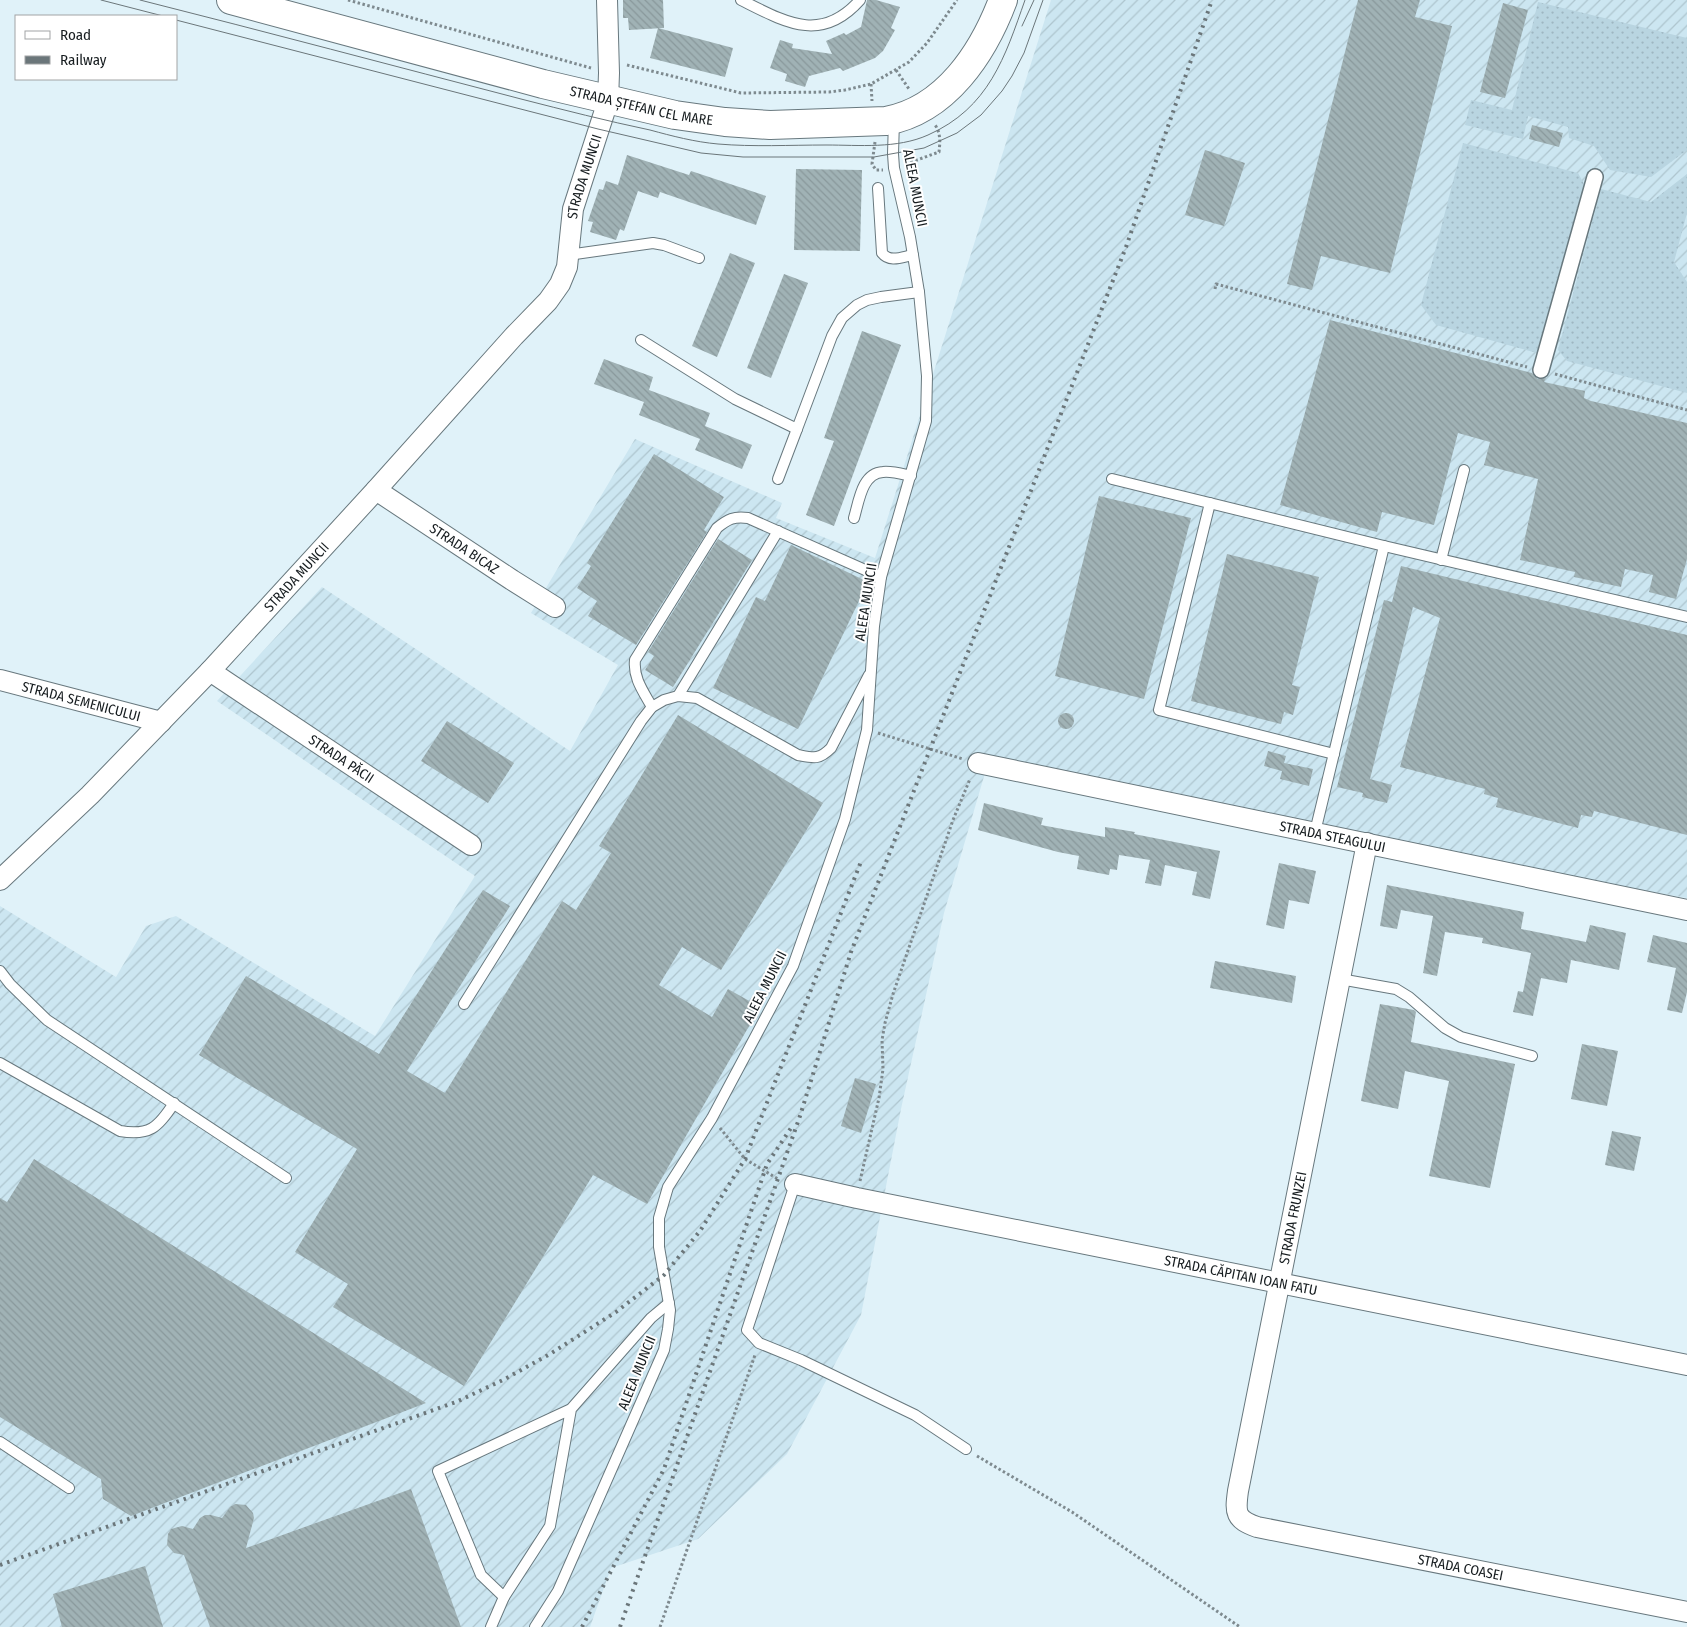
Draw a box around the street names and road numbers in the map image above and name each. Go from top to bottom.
street label: STRADA ȘTEFAN CEL MARE [568,82,714,129]
street label: STRADA MUNCII [564,132,605,220]
street label: ALEEA MUNCII [899,148,931,228]
street label: STRADA BICAZ [427,520,502,578]
street label: STRADA MUNCII [260,539,332,615]
street label: ALEEA MUNCII [851,562,881,642]
street label: STRADA SEMENICULUI [20,678,142,725]
street label: STRADA PĂCII [306,731,377,787]
street label: STRADA STEAGULUI [1278,817,1387,856]
street label: ALEEA MUNCII [740,948,790,1026]
street label: STRADA FRUNZEI [1276,1170,1310,1266]
street label: STRADA CĂPITAN IOAN FATU [1163,1252,1319,1299]
street label: ALEEA MUNCII [614,1333,660,1413]
street label: STRADA COASEI [1416,1550,1505,1584]

